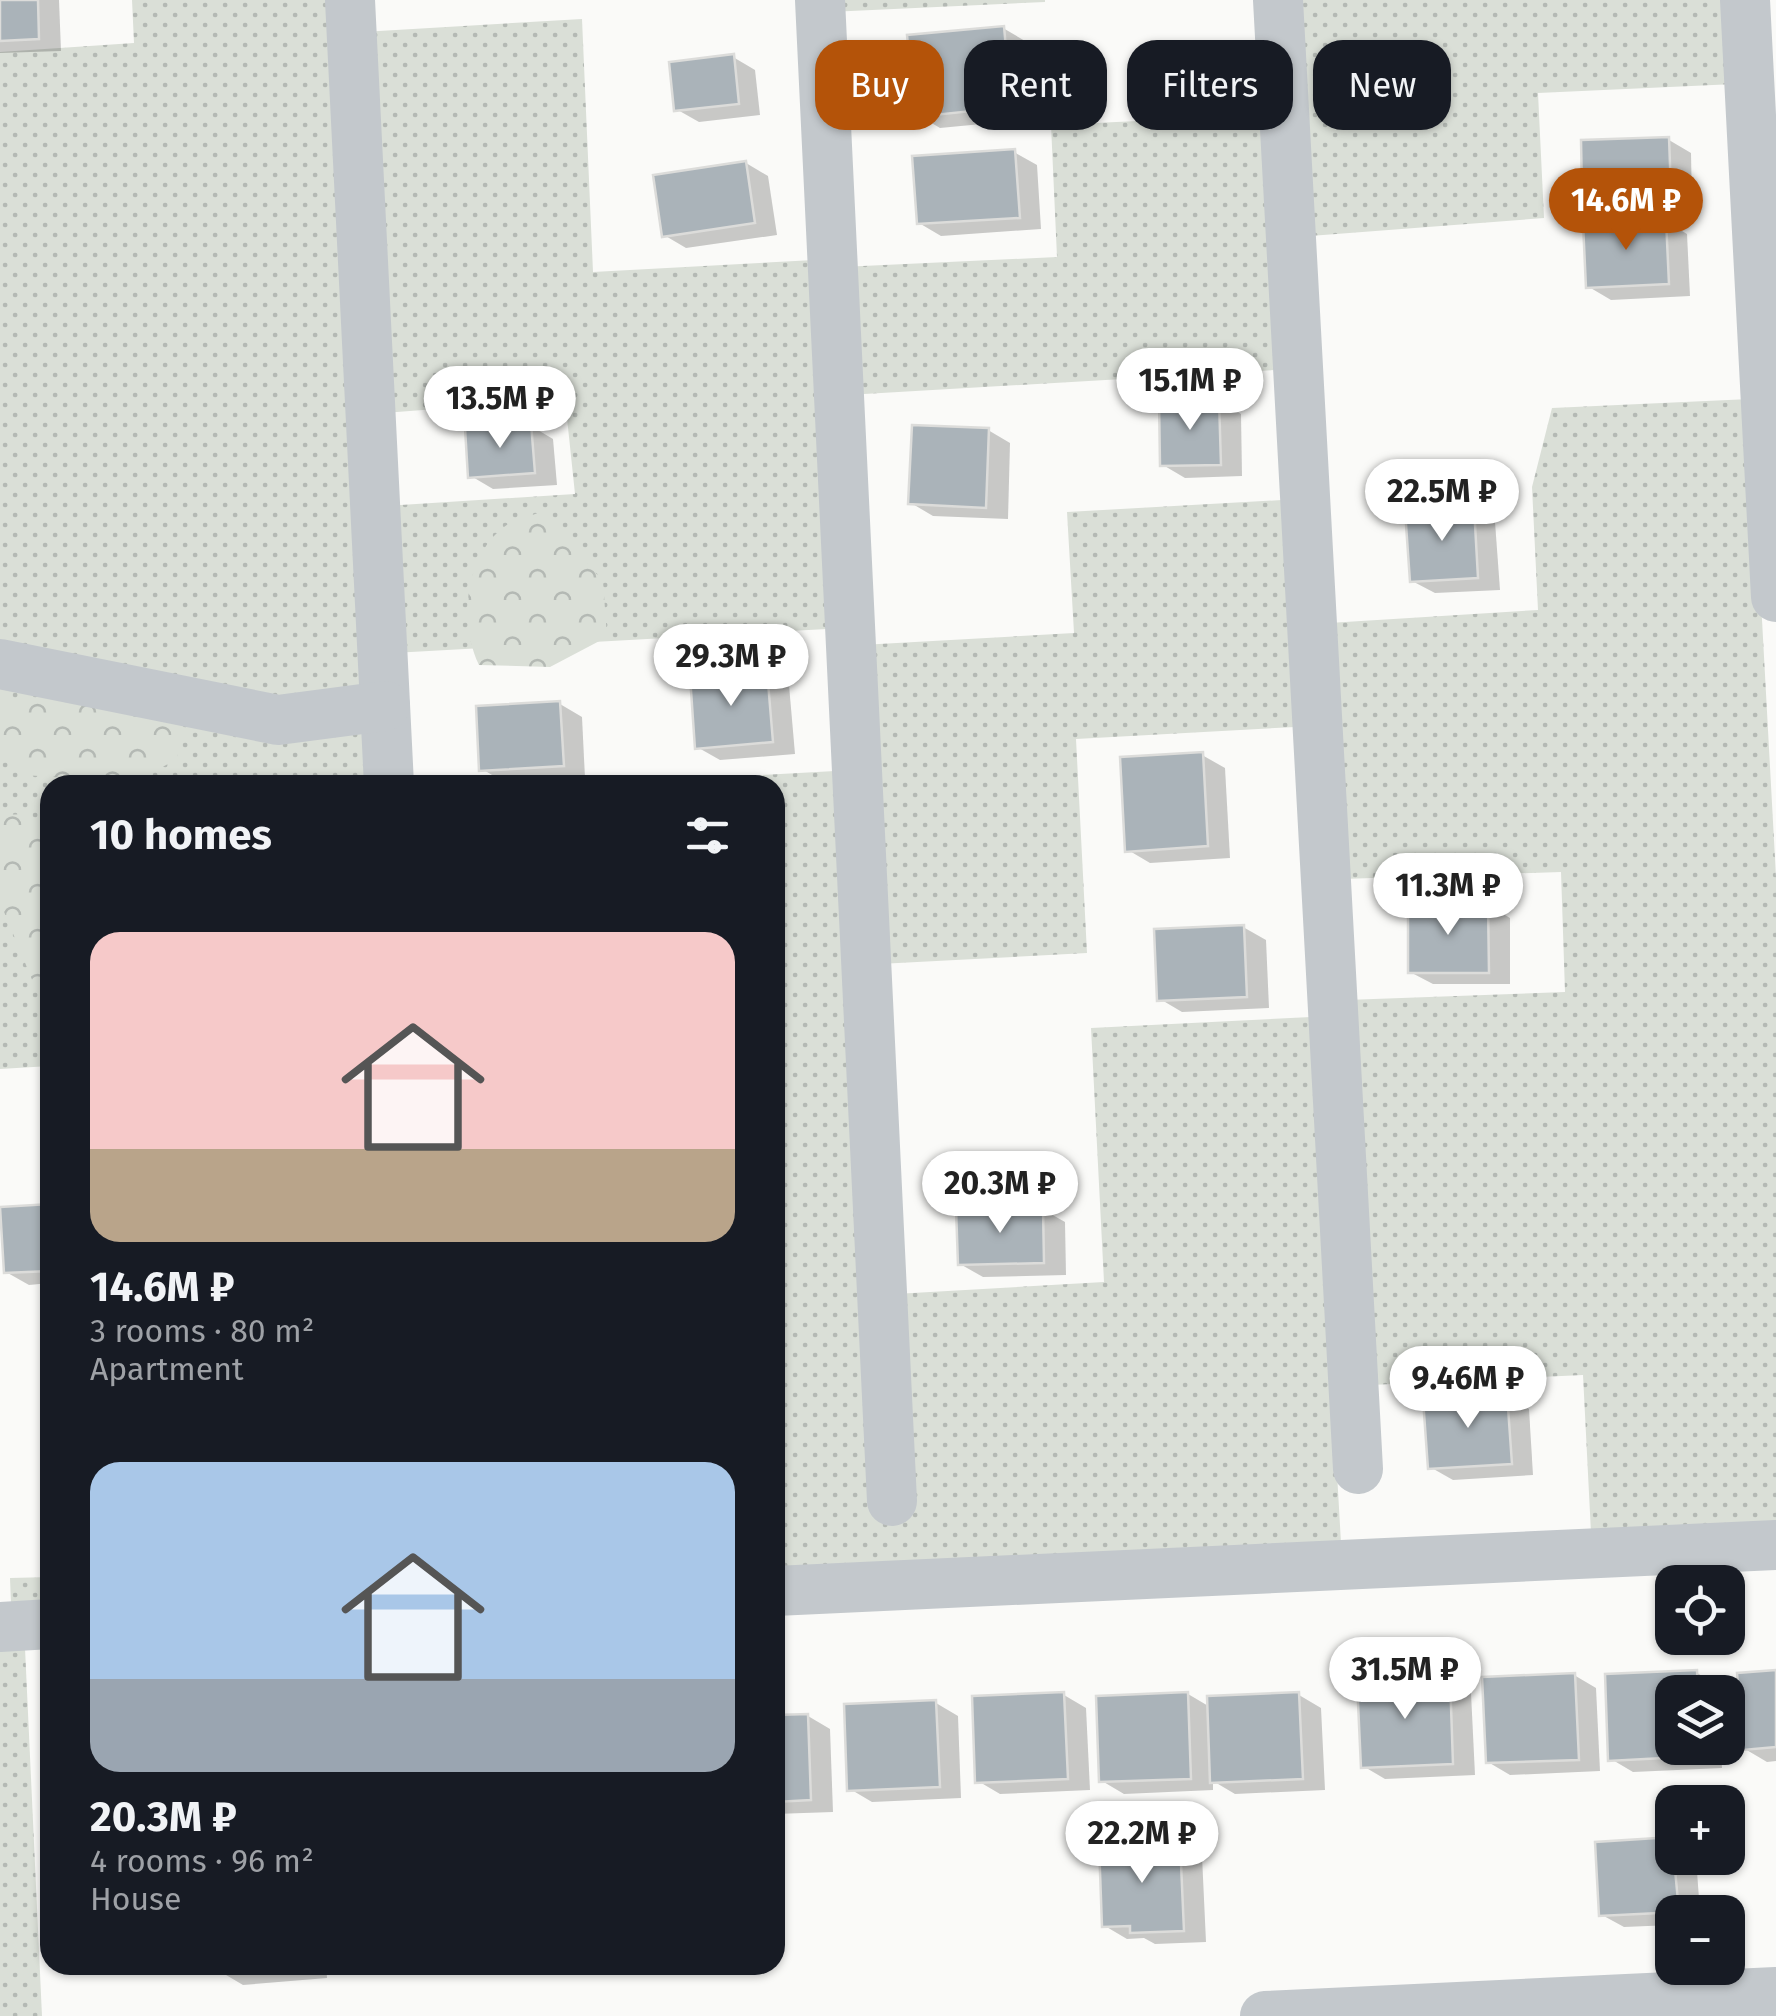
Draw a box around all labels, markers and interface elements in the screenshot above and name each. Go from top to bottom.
chip: Buy [815,40,944,130]
chip: Rent [964,40,1107,130]
chip: Filters [1127,40,1293,130]
chip: New [1313,40,1451,130]
pin: 14.6M ₽ [1534,168,1718,253]
text: 14.6M ₽ [1571,181,1681,219]
pin: 15.1M ₽ [1098,348,1282,433]
text: 15.1M ₽ [1138,361,1242,399]
pin: 13.5M ₽ [408,366,592,451]
text: 13.5M ₽ [446,379,554,417]
pin: 22.5M ₽ [1350,459,1534,544]
text: 22.5M ₽ [1387,472,1497,510]
pin: 29.3M ₽ [639,624,823,709]
text: 29.3M ₽ [676,637,786,675]
icon: filters [680,808,735,863]
text: 10 homes [90,810,272,860]
pin: 11.3M ₽ [1356,853,1540,938]
text: 11.3M ₽ [1395,866,1501,904]
icon: home [323,997,503,1177]
pin: 20.3M ₽ [908,1151,1092,1236]
text: 20.3M ₽ [944,1164,1056,1202]
text: 14.6M ₽ [90,1262,235,1312]
text: 3 rooms · 80 m² [90,1312,314,1350]
pin: 9.46M ₽ [1376,1346,1560,1431]
text: Apartment [90,1350,244,1388]
text: 9.46M ₽ [1412,1359,1524,1397]
icon: home [323,1527,503,1707]
map controls [1655,1565,1745,1985]
button: locate [1655,1565,1745,1655]
pin: 31.5M ₽ [1313,1637,1497,1722]
text: 31.5M ₽ [1351,1650,1459,1688]
button: layers [1655,1675,1745,1765]
button: + [1655,1785,1745,1875]
text: 20.3M ₽ [90,1792,237,1842]
pin: 22.2M ₽ [1050,1801,1234,1886]
text: 22.2M ₽ [1087,1814,1197,1852]
text: 4 rooms · 96 m² [90,1842,314,1880]
text: House [90,1880,181,1918]
button: − [1655,1895,1745,1985]

